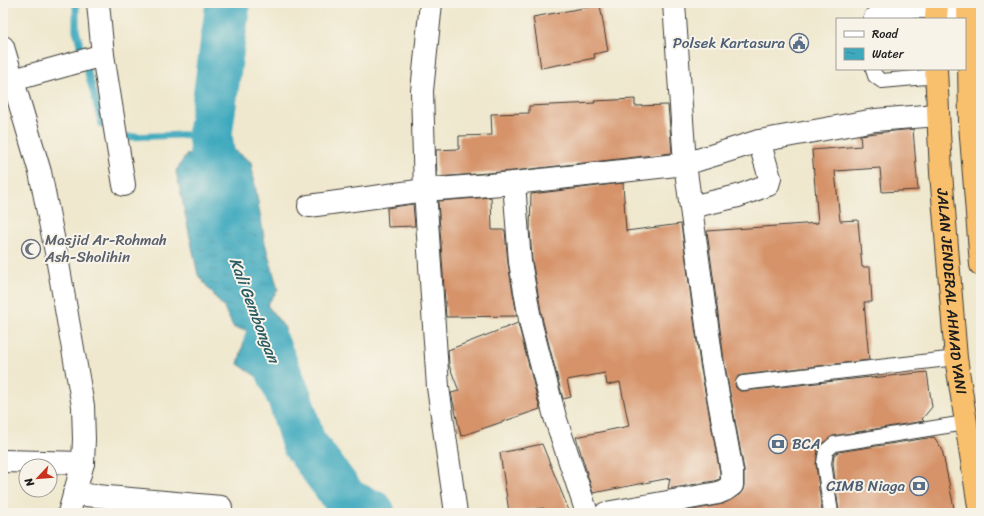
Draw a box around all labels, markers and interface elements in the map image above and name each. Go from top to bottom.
legend [836,18,966,70]
text: Road [872,23,899,45]
place label: Polsek Kartasura [673,30,785,56]
public building icon: Polsek Kartasura [788,32,810,54]
text: Water [872,43,905,65]
street label: JALAN JENDERAL AHMAD YANI [929,186,975,397]
place label: Masjid Ar-Rohmah Ash-Sholihin [44,227,167,270]
mosque icon: Masjid Ar-Rohmah Ash-Sholihin [20,238,42,260]
water label: Kali Gembongan [221,253,289,369]
place label: BCA [792,431,821,457]
bank icon: BCA [767,433,789,455]
north arrow [18,458,58,498]
place label: CIMB Niaga [826,473,905,499]
text: N [19,474,40,491]
bank icon: CIMB Niaga [908,475,930,497]

